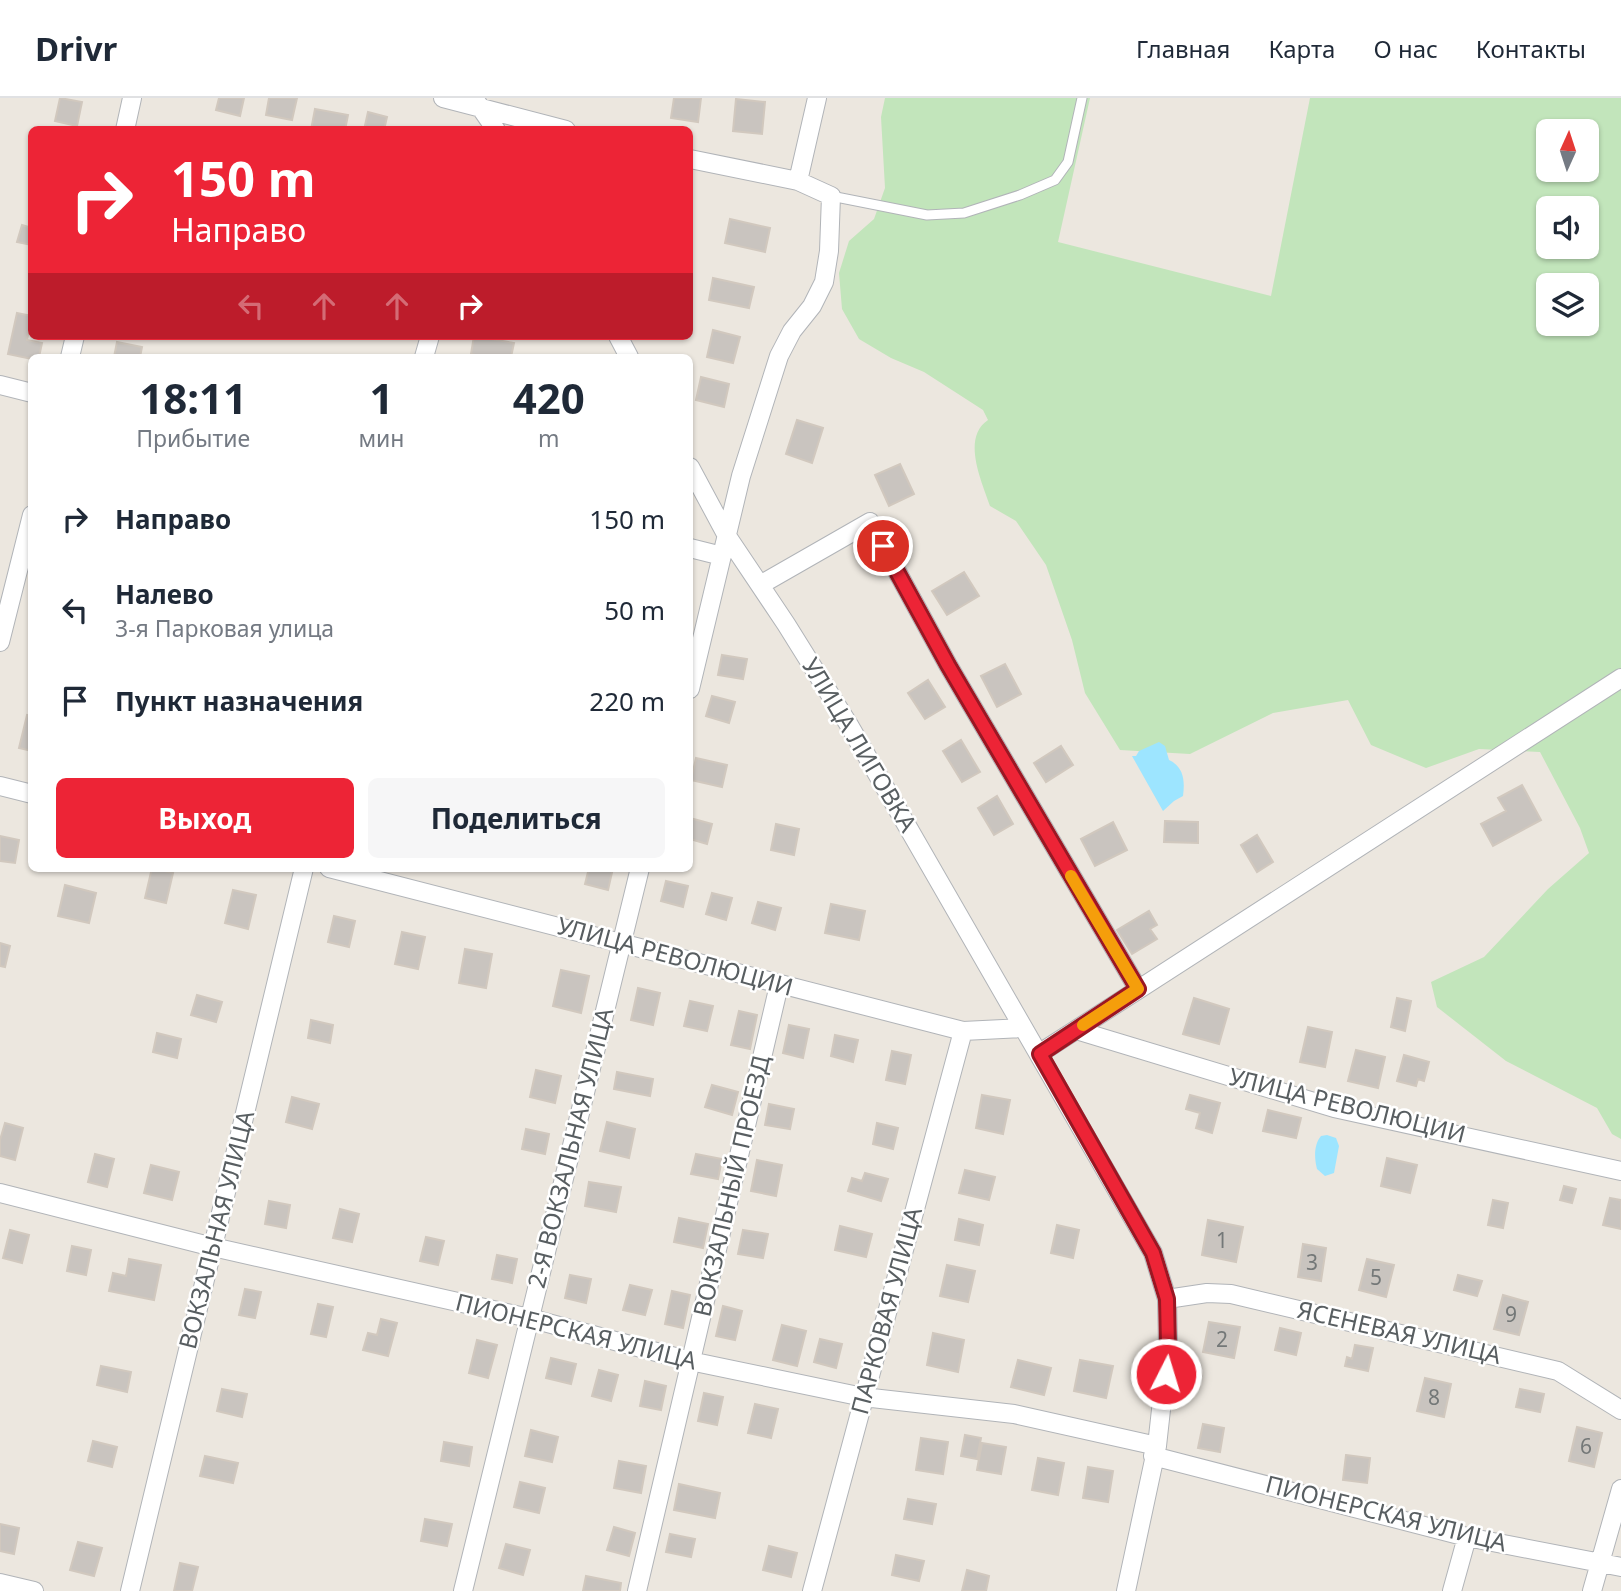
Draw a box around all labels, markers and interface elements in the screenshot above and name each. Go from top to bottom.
text: Drivr [35,26,117,71]
text: Главная [1136,32,1230,65]
text: Карта [1268,32,1335,65]
text: О нас [1373,32,1438,65]
text: Контакты [1476,32,1586,65]
north arrow [1536,119,1600,182]
map controls [1536,119,1599,336]
text: 150 m [171,145,316,211]
icon: right [56,154,147,245]
button: sound [1536,196,1599,259]
text: Направо [171,208,306,251]
button: layers [1536,273,1599,336]
icon: left [232,287,270,325]
icon: ahead [305,287,343,325]
icon: ahead [378,287,416,325]
icon: right [451,287,489,325]
text: 18:11 [139,369,247,426]
text: 1 [369,369,393,426]
text: 420 [513,369,585,426]
text: Прибытие [136,422,250,454]
text: мин [358,422,404,454]
text: m [538,422,560,454]
icon: right [56,500,94,538]
text: Направо [115,501,231,537]
text: 150 m [589,501,665,537]
pin [853,516,913,576]
icon: arrive [864,527,902,565]
text: Налево [115,576,214,612]
icon: left [56,591,94,629]
text: 50 m [604,592,665,628]
text: 3-я Парковая улица [115,612,334,644]
street label: УЛИЦА ЛИГОВКА [795,651,926,838]
icon: arrive [56,682,94,720]
text: Пункт назначения [115,683,363,719]
text: 220 m [589,683,665,719]
button: Выход [56,778,354,858]
button: Поделиться [368,778,665,858]
street label: УЛИЦА РЕВОЛЮЦИИ [554,908,797,1003]
street label: 2-Я ВОКЗАЛЬНАЯ УЛИЦА [519,1003,621,1291]
street label: ВОКЗАЛЬНЫЙ ПРОЕЗД [684,1051,777,1319]
street label: УЛИЦА РЕВОЛЮЦИИ [1225,1059,1469,1150]
street label: ВОКЗАЛЬНАЯ УЛИЦА [170,1106,261,1352]
street label: ПАРКОВАЯ УЛИЦА [842,1203,929,1418]
house number: 1 [1216,1226,1228,1254]
house number: 3 [1306,1248,1318,1276]
house number: 5 [1370,1263,1382,1291]
street label: ПИОНЕРСКАЯ УЛИЦА [452,1285,701,1377]
street label: ЯСЕНЕВАЯ УЛИЦА [1294,1292,1505,1371]
house number: 9 [1505,1300,1517,1328]
house number: 2 [1216,1325,1228,1353]
position arrow [1129,1337,1203,1411]
house number: 8 [1428,1383,1440,1411]
house number: 6 [1580,1432,1592,1460]
street label: ПИОНЕРСКАЯ УЛИЦА [1262,1467,1511,1559]

